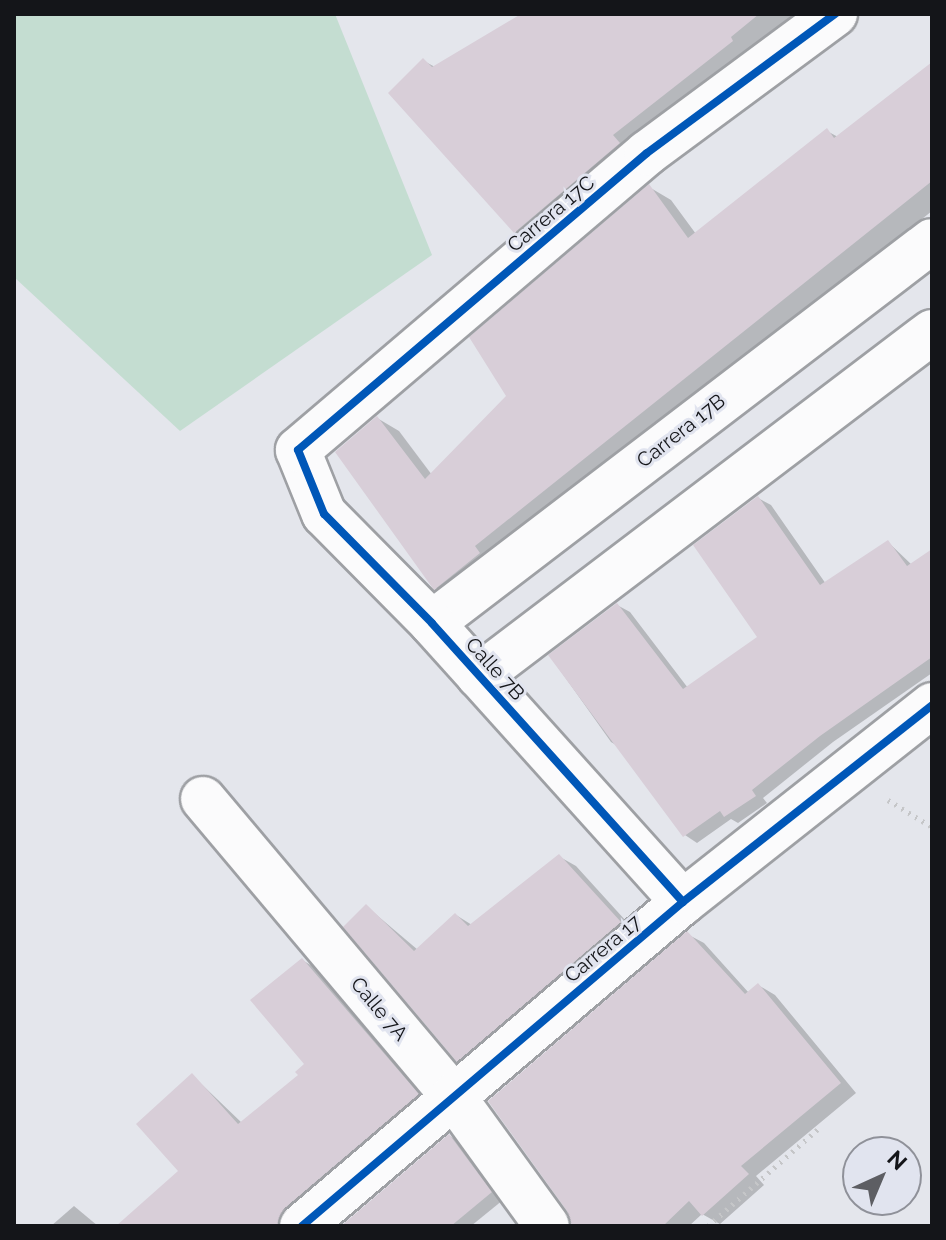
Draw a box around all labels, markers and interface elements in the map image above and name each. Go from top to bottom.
street label: Carrera 17C [503,171,599,257]
street label: Carrera 17B [632,389,730,473]
street label: Calle 7B [461,633,529,705]
street label: Carrera 17 [560,910,646,988]
street label: Calle 7A [345,972,413,1046]
north arrow [842,1136,922,1216]
text: N [882,1145,912,1175]

